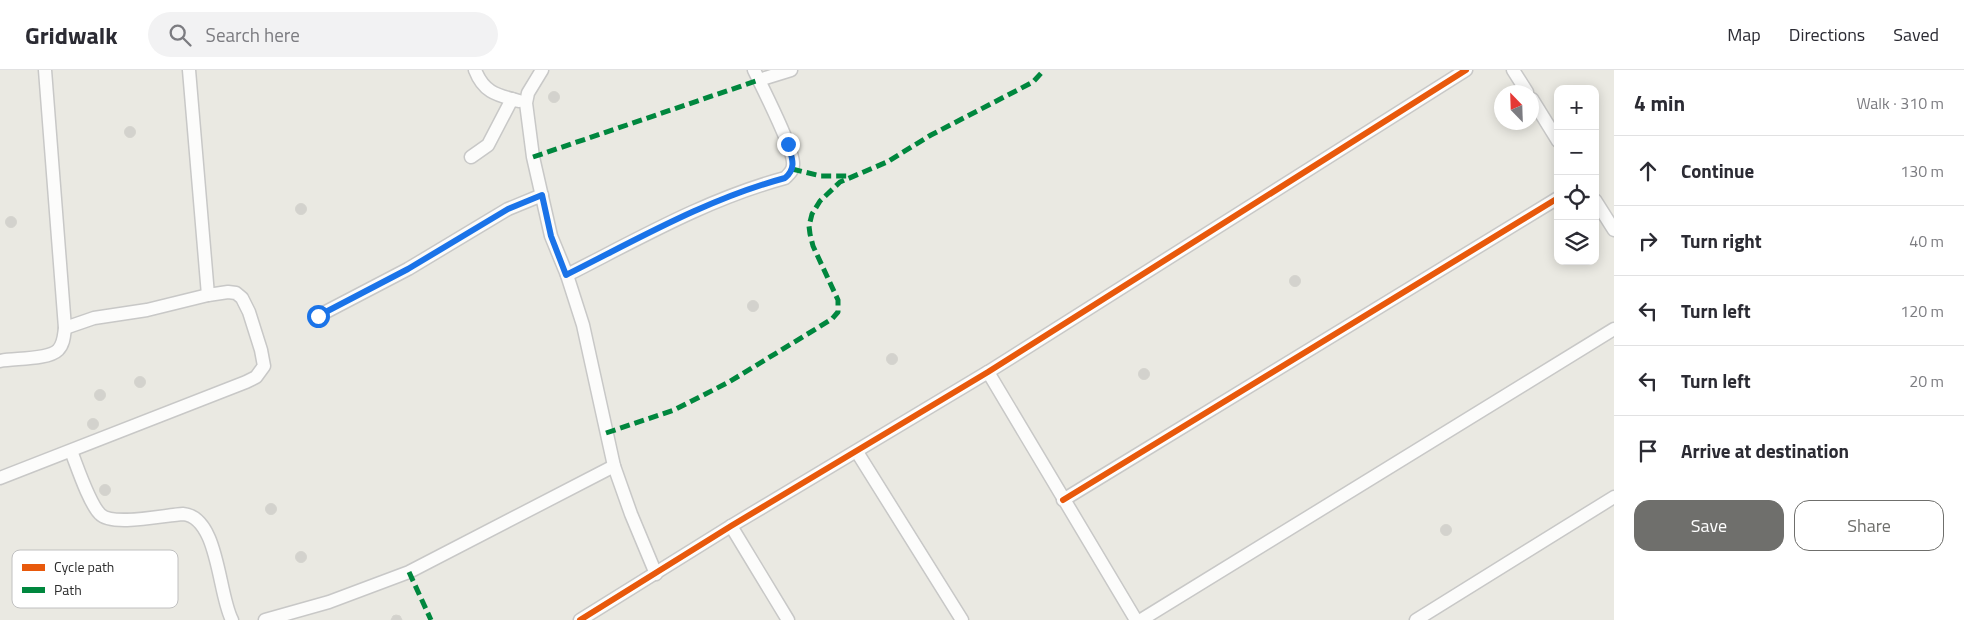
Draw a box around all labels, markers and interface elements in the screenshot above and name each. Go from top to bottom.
search box [148,12,498,57]
text: Gridwalk [25,17,118,53]
text: Search here [206,20,300,49]
icon: search [166,21,194,49]
text: Map [1727,21,1761,48]
text: Directions [1789,21,1865,48]
text: Saved [1893,21,1939,48]
north arrow [1494,85,1539,130]
map controls [1554,85,1599,265]
button: + [1554,85,1599,130]
text: 4 min [1634,87,1685,119]
text: Walk · 310 m [1856,91,1944,115]
button: − [1554,130,1599,175]
route end [777,133,800,156]
text: Continue [1681,156,1754,185]
icon: ahead [1634,157,1662,185]
text: 130 m [1900,159,1944,183]
button: locate [1554,175,1599,220]
button: layers [1554,220,1599,265]
text: Turn right [1681,226,1762,255]
icon: right [1634,227,1662,255]
text: 40 m [1909,229,1944,253]
text: Turn left [1681,296,1751,325]
icon: left [1634,297,1662,325]
text: 120 m [1900,299,1944,323]
route start [307,305,330,328]
text: Turn left [1681,366,1751,395]
icon: left [1634,367,1662,395]
text: 20 m [1909,369,1944,393]
text: Arrive at destination [1681,436,1849,465]
icon: arrive [1634,437,1662,465]
button: Save [1634,500,1784,551]
button: Share [1794,500,1944,551]
legend [12,550,178,608]
text: Cycle path [54,556,114,577]
text: Path [54,579,82,600]

